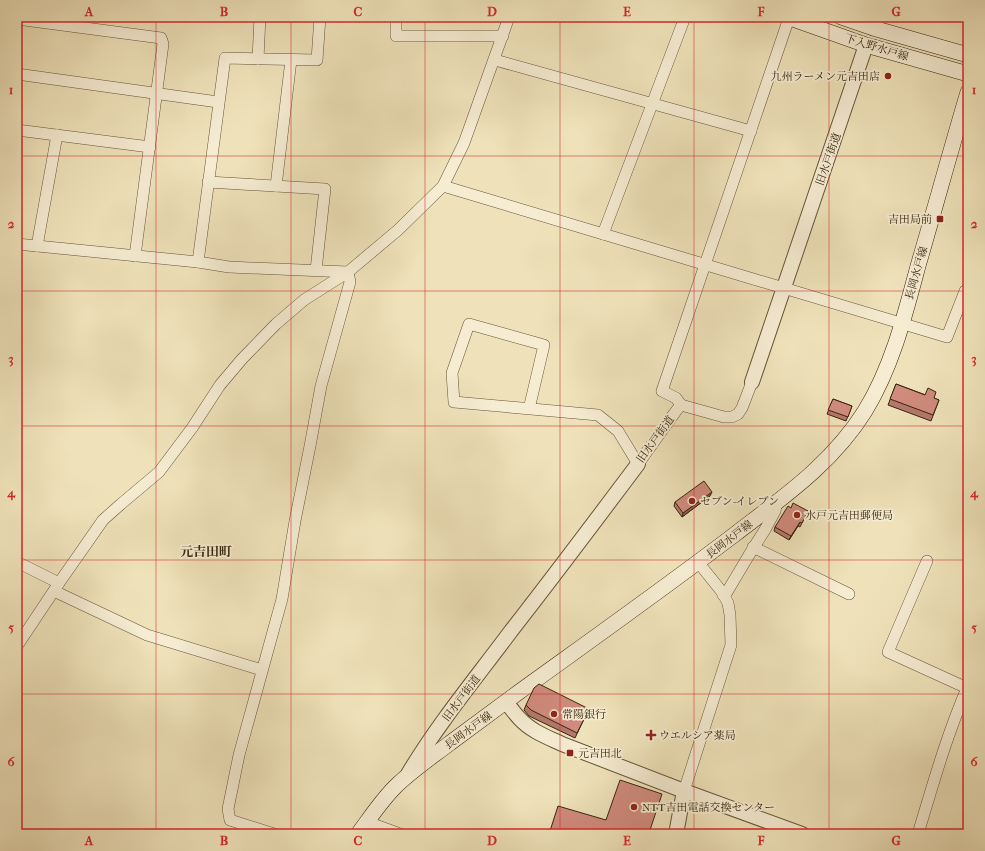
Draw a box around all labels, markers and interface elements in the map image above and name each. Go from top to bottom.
text: A [84,4,94,19]
text: B [220,4,229,19]
text: C [354,4,363,19]
text: D [487,4,497,19]
text: E [623,4,631,19]
text: F [757,4,765,19]
text: G [891,4,901,19]
street label: 下入野水戸線 [843,32,910,63]
place label: 九州ラーメン元吉田店 [771,70,880,83]
marker: 九州ラーメン元吉田店 [883,71,893,81]
text: 1 [9,82,14,97]
text: 1 [972,82,977,97]
street label: 旧水戸街道 [813,131,844,187]
place label: 吉田局前 [888,213,932,226]
marker: 吉田局前 [935,214,945,224]
text: 2 [8,216,15,231]
text: 2 [971,216,978,231]
street label: 長岡水戸線 [903,245,930,301]
text: 3 [8,351,14,367]
text: 3 [971,351,977,367]
street label: 旧水戸街道 [634,413,677,465]
text: 4 [6,485,16,501]
text: 4 [969,485,979,501]
place label: セブン-イレブン [700,495,779,508]
marker: セブン-イレブン [687,496,697,506]
place label: 水戸元吉田郵便局 [805,509,893,522]
marker: 水戸元吉田郵便局 [792,510,802,520]
street label: 長岡水戸線 [703,518,755,561]
district label: 元吉田町 [180,544,232,559]
text: 5 [8,620,14,635]
text: 5 [971,620,977,635]
street label: 旧水戸街道 [440,672,483,724]
place label: 常陽銀行 [562,708,606,721]
street label: 長岡水戸線 [442,709,494,752]
marker: 常陽銀行 [549,709,559,719]
place label: ウエルシア薬局 [659,729,736,742]
marker: ウエルシア薬局 [646,730,656,740]
place label: 元吉田北 [578,747,622,760]
marker: 元吉田北 [565,748,575,758]
text: 6 [7,754,15,769]
text: 6 [970,754,978,769]
place label: NTT吉田電話交換センター [642,801,775,814]
marker: NTT吉田電話交換センター [629,802,639,812]
text: A [84,833,94,848]
text: B [220,833,229,848]
text: C [354,833,363,848]
text: D [487,833,497,848]
text: E [623,833,631,848]
text: F [757,833,765,848]
text: G [891,833,901,848]

